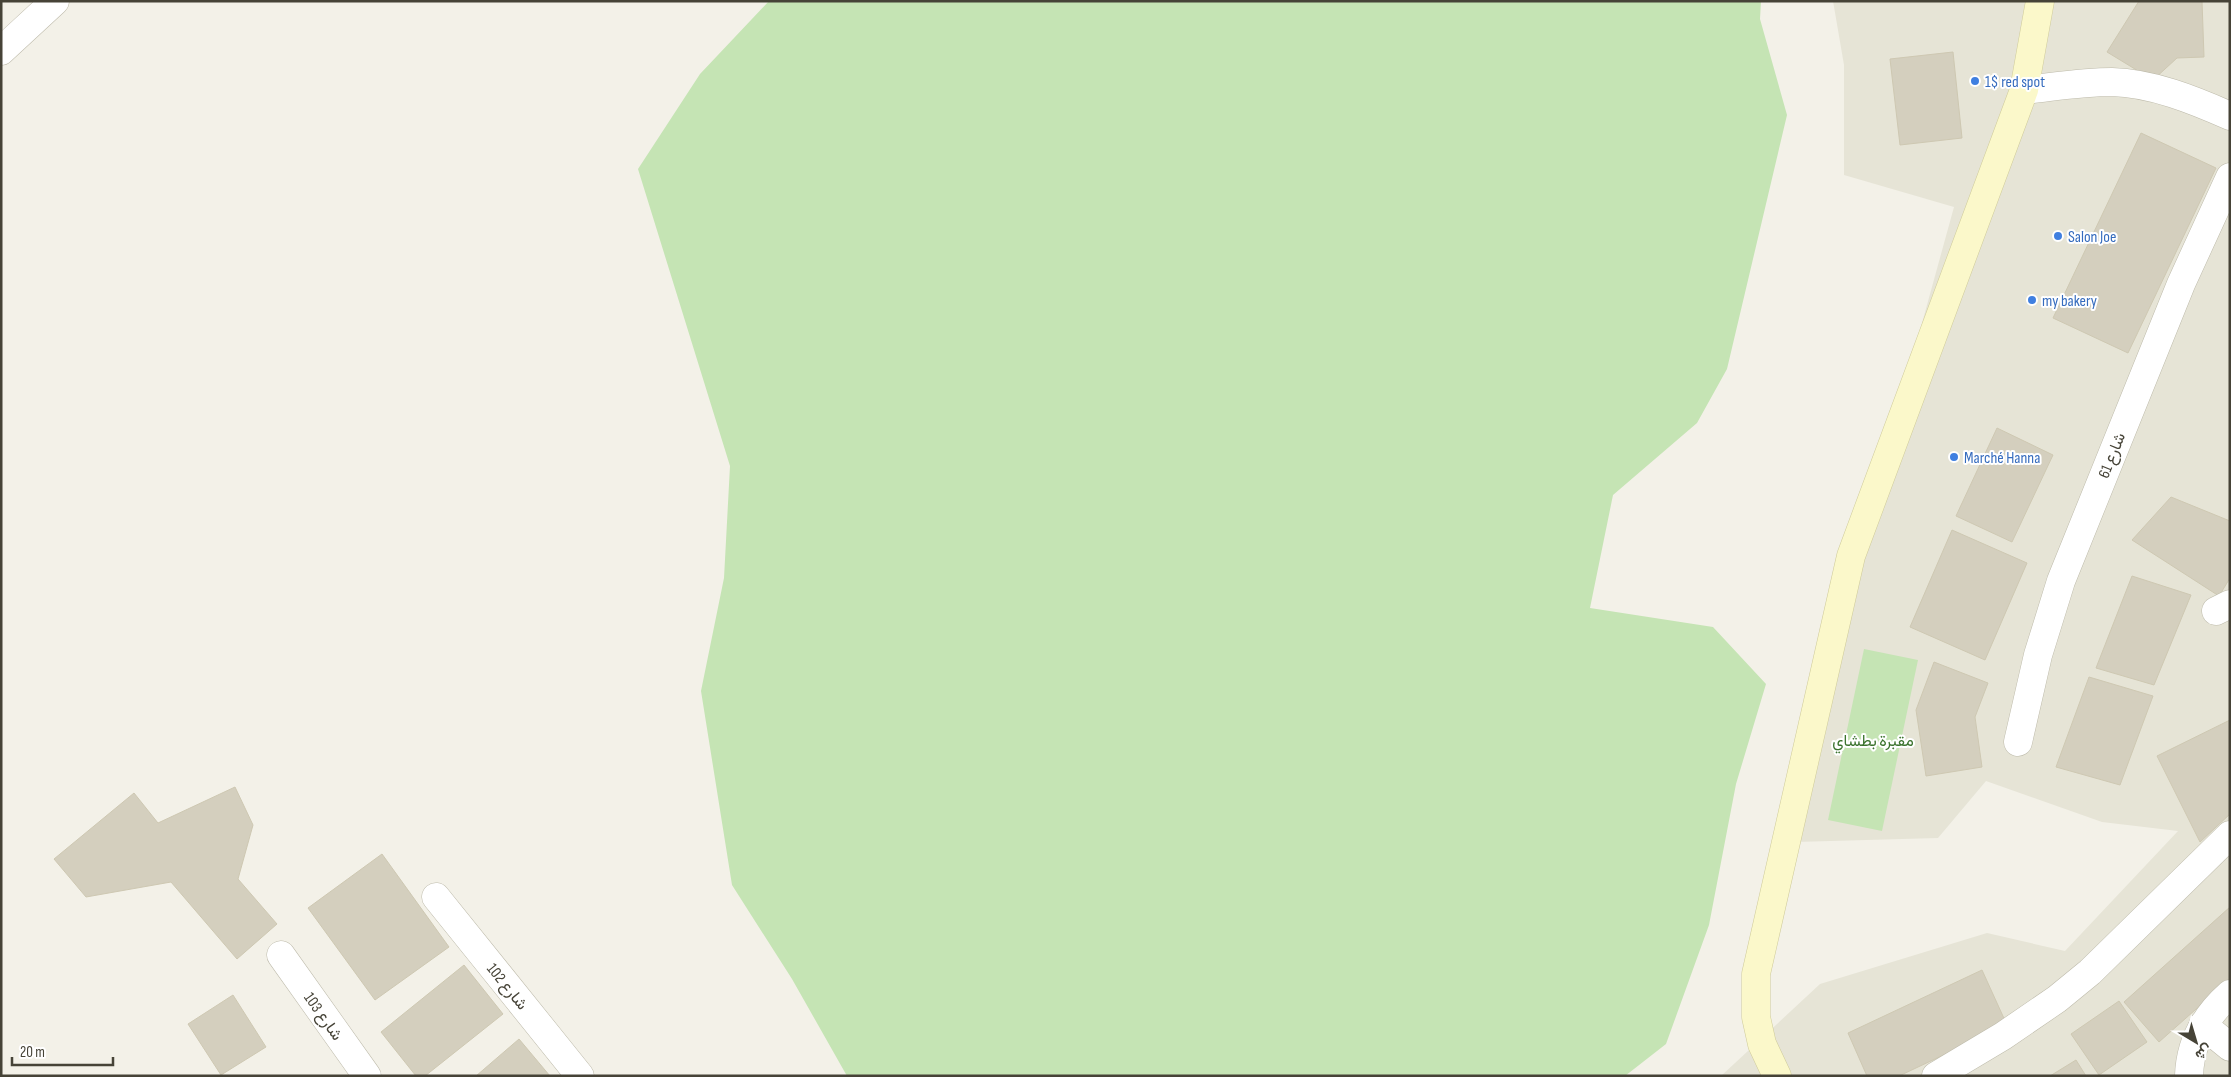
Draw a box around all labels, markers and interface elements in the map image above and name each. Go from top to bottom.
place label: 1$ red spot [1985,73,2045,92]
marker: 1$ red spot [1969,75,1981,87]
place label: Salon Joe [2068,228,2116,247]
marker: Salon Joe [2052,230,2064,242]
place label: my bakery [2042,292,2097,311]
marker: my bakery [2026,294,2038,306]
street label: شارع 61 [2095,430,2131,481]
place label: Marché Hanna [1964,449,2040,468]
marker: Marché Hanna [1948,451,1960,463]
park label: مقبرة بطشاي [1832,732,1914,754]
street label: شارع 102 [482,960,531,1015]
street label: شارع 103 [299,989,346,1045]
north arrow [2171,1017,2221,1067]
scale bar [12,1034,114,1066]
text: ش [2192,1040,2216,1064]
text: 20 m [20,1043,45,1062]

